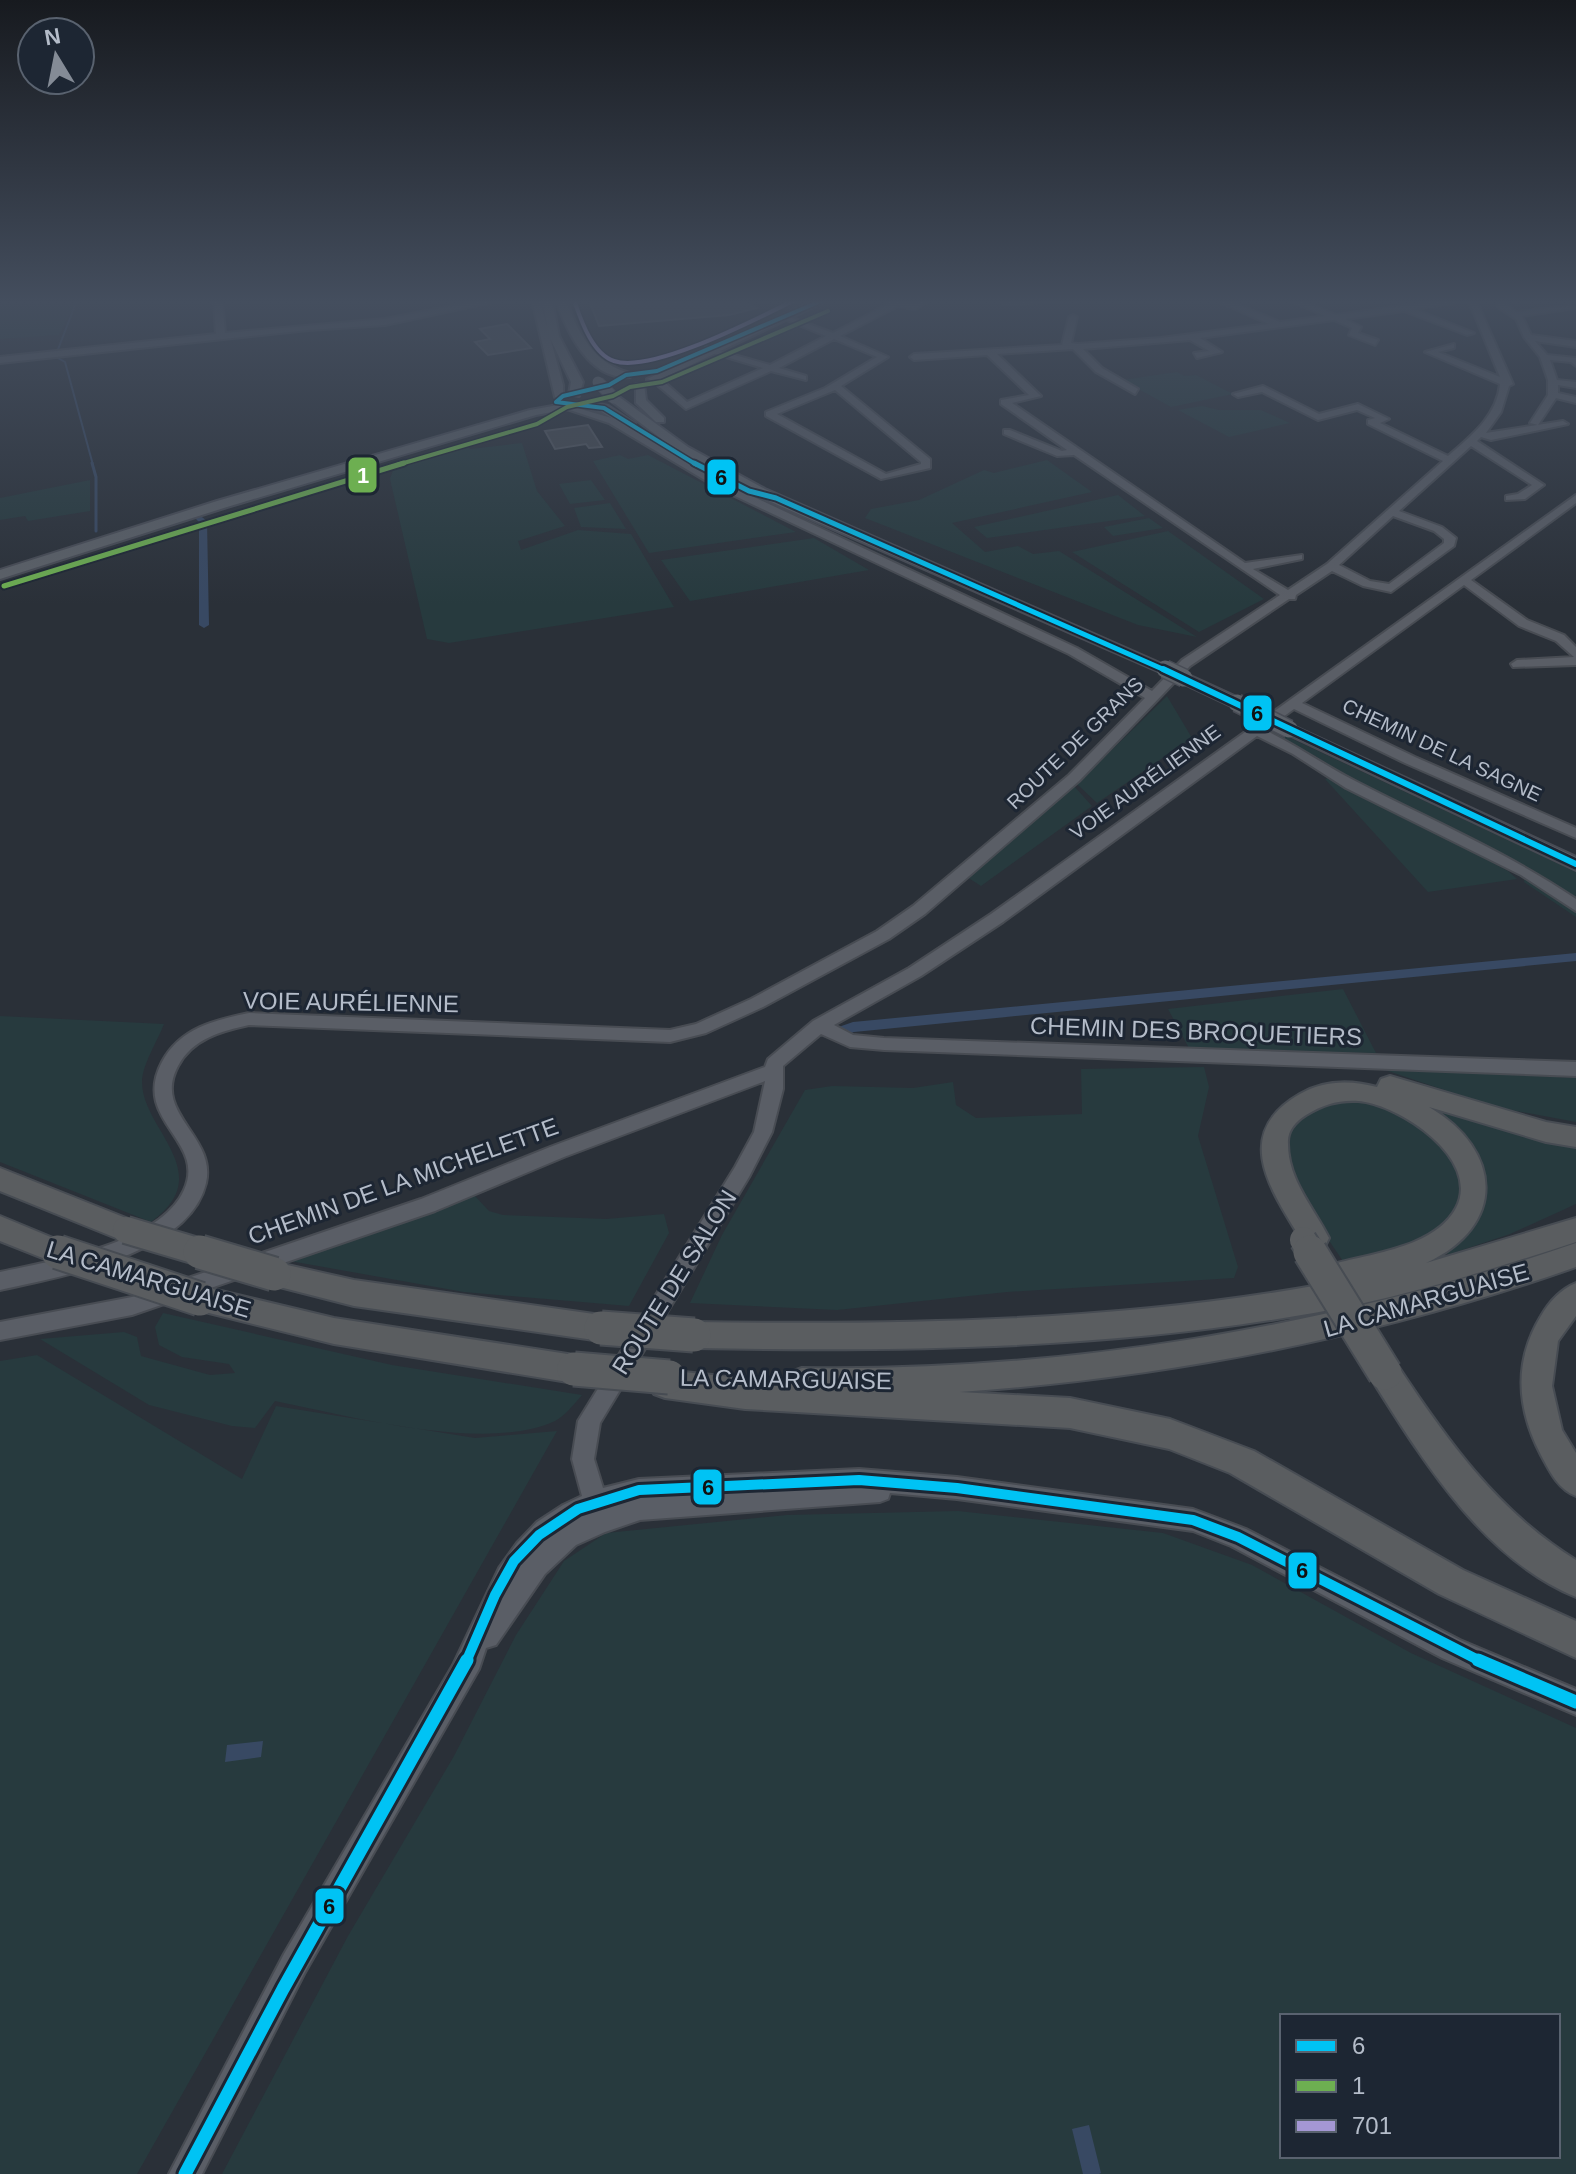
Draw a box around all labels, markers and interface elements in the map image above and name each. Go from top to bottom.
north arrow [16,16,96,96]
text: N [43,23,63,50]
line badge: 1 [347,456,378,494]
line badge: 6 [706,458,737,496]
text: 1 [357,463,369,488]
text: 6 [715,465,727,490]
street label: ROUTE DE GRANS [1003,673,1147,813]
line badge: 6 [1242,694,1273,732]
street label: CHEMIN DE LA SAGNE [1339,694,1545,806]
text: 6 [1251,701,1263,726]
street label: VOIE AURÉLIENNE [1066,720,1224,844]
street label: VOIE AURÉLIENNE [243,987,459,1017]
street label: CHEMIN DES BROQUETIERS [1030,1012,1362,1050]
street label: CHEMIN DE LA MICHELETTE [244,1112,562,1250]
street label: ROUTE DE SALON [606,1185,742,1379]
street label: LA CAMARGUAISE [44,1235,254,1323]
street label: LA CAMARGUAISE [1320,1258,1532,1342]
street label: LA CAMARGUAISE [680,1364,892,1394]
line badge: 6 [692,1468,723,1506]
text: 6 [702,1475,714,1500]
line badge: 6 [1287,1551,1318,1590]
text: 6 [1296,1558,1308,1583]
line badge: 6 [314,1887,345,1925]
text: 6 [323,1894,335,1919]
legend [1280,2014,1560,2158]
text: 6 [1352,2032,1365,2059]
text: 1 [1352,2072,1365,2099]
text: 701 [1352,2112,1392,2139]

